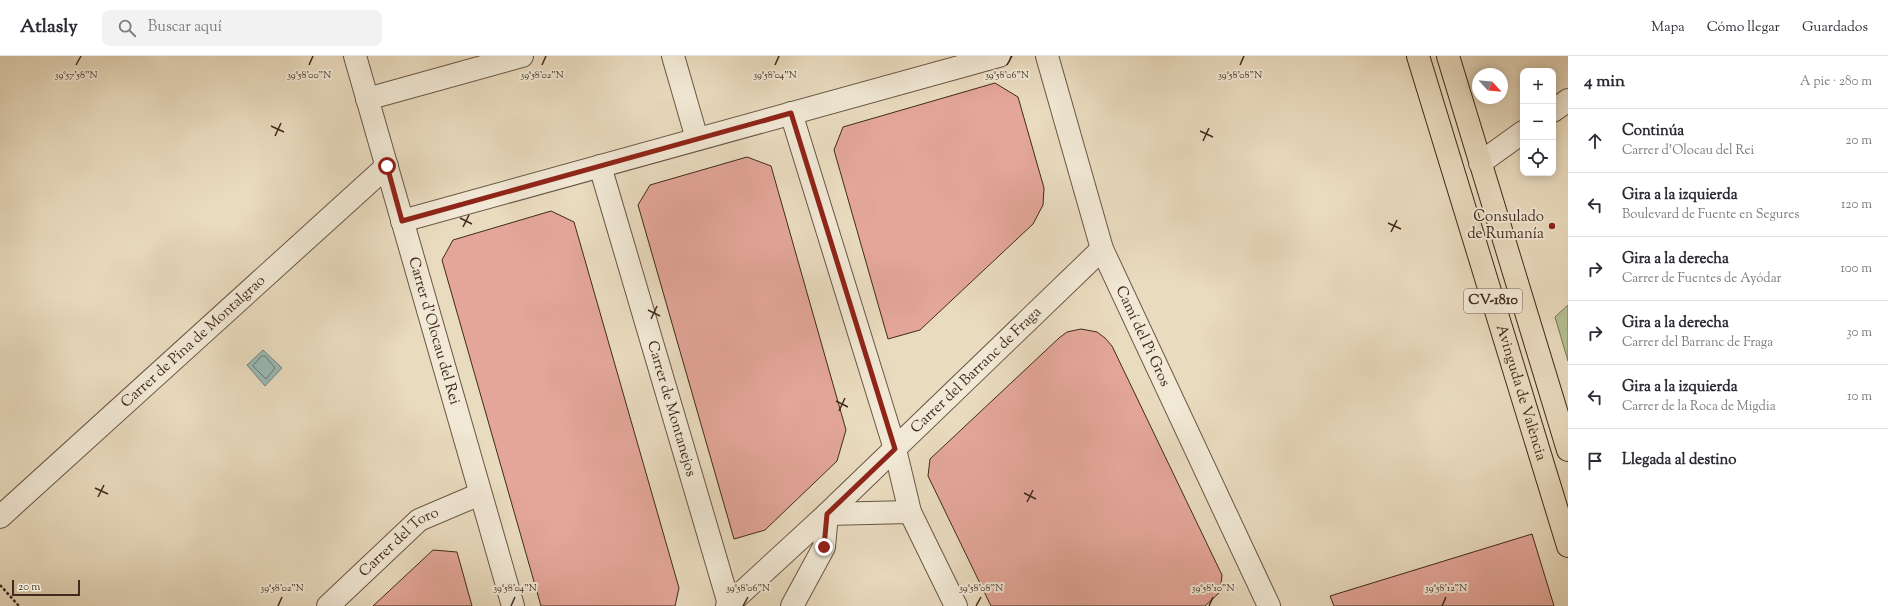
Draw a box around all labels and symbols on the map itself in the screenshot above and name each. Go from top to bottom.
text: 39°57'58"N [55,68,97,83]
text: 39°58'00"N [287,68,331,83]
text: 39°58'02"N [520,68,564,83]
text: 39°58'04"N [753,68,797,83]
text: 39°58'06"N [985,68,1029,83]
text: 39°58'08"N [1218,68,1262,83]
north arrow [1472,68,1508,104]
route start [378,157,396,175]
place label: Consulado de Rumanía [1467,207,1544,245]
marker: Consulado de Rumanía [1547,221,1557,231]
street label: Carrer d'Olocau del Rei [403,255,465,407]
street label: Carrer de Pina de Montalgrao [116,270,270,413]
street label: Camí del Pi Gros [1110,282,1175,390]
road number: CV-1810 [1464,289,1522,313]
street label: Carrer del Barranc de Fraga [906,302,1046,438]
street label: Avinguda de València [1490,322,1552,463]
street label: Carrer de Montanejos [642,338,701,479]
street label: Carrer del Toro [354,502,442,582]
route end [815,538,833,556]
scale bar [12,578,80,597]
text: 39°58'02"N [260,581,304,596]
text: 39°58'04"N [493,581,537,596]
text: 39°58'06"N [726,581,770,596]
text: 39°58'08"N [959,581,1003,596]
text: 39°58'10"N [1192,581,1234,596]
text: 39°58'12"N [1425,581,1467,596]

